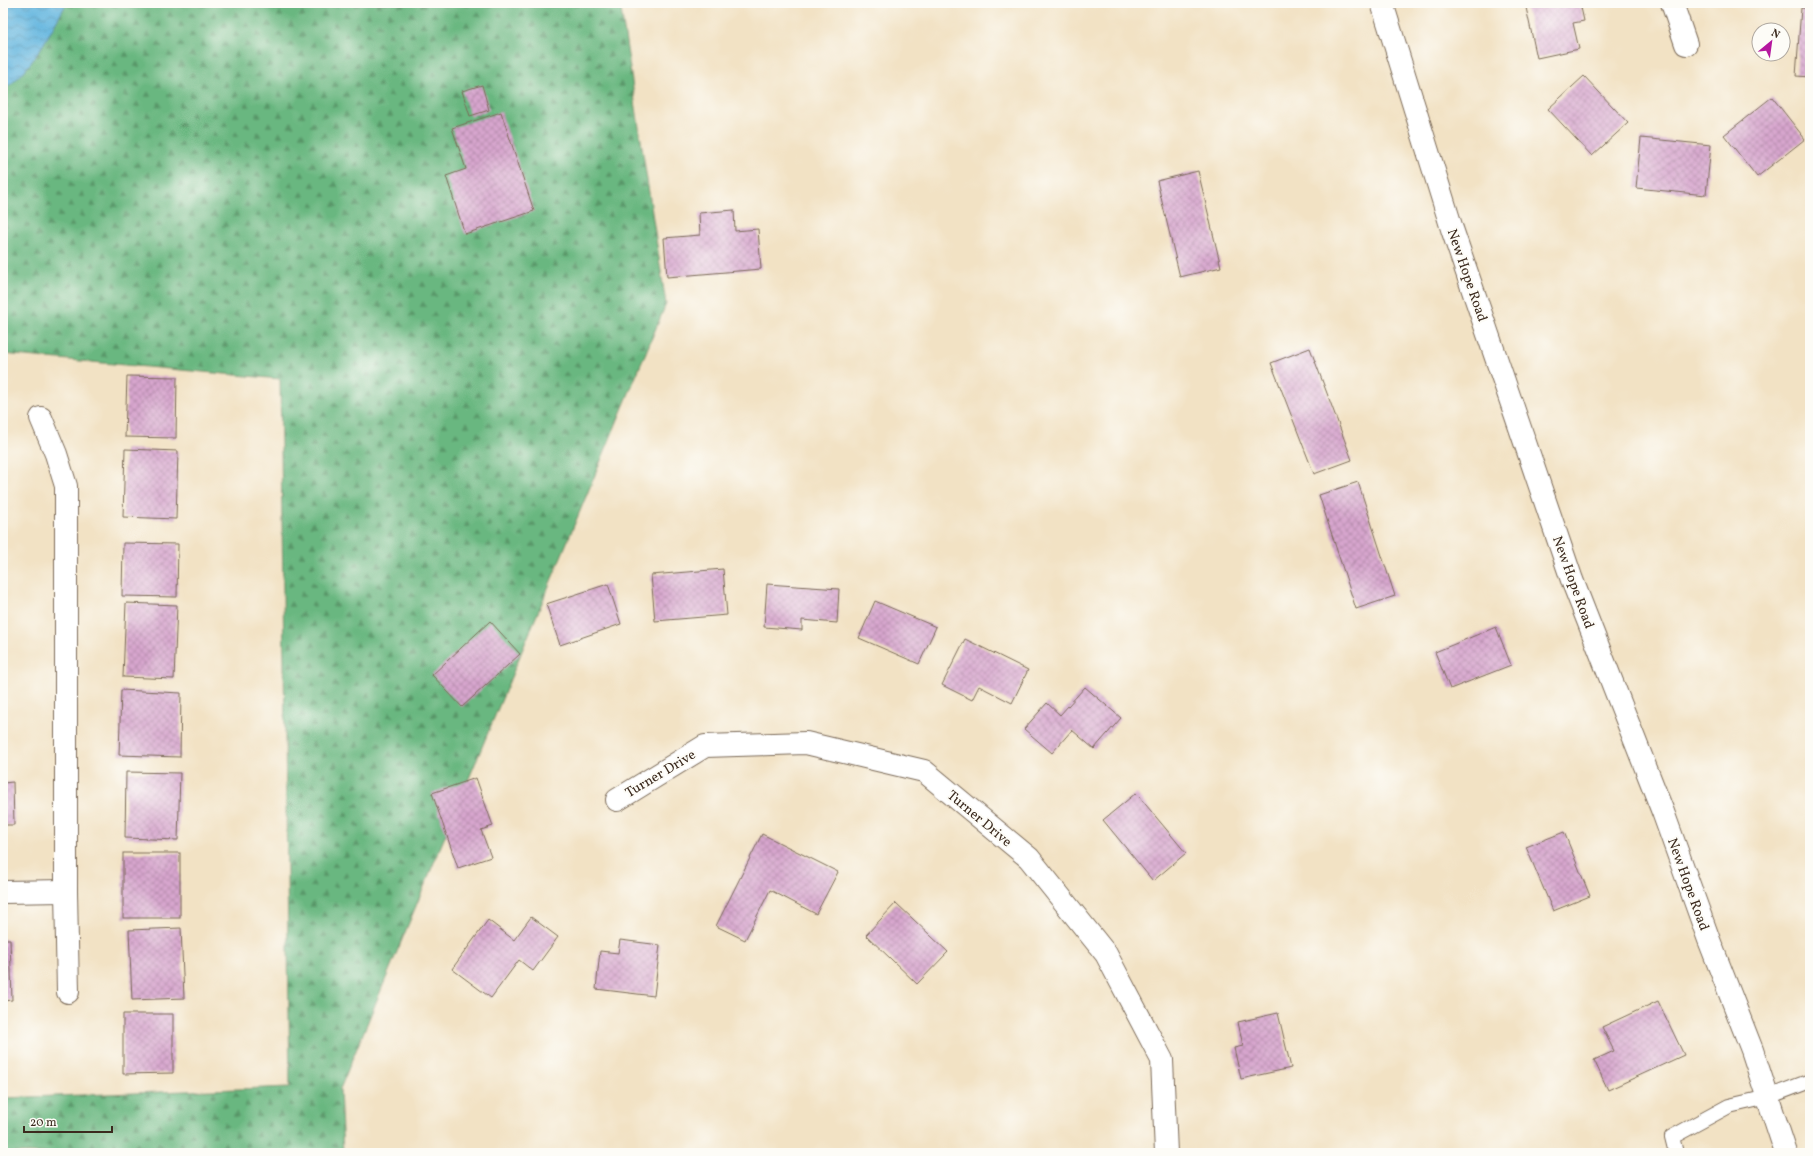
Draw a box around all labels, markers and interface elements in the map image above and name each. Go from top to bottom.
north arrow [1751,22,1791,62]
text: N [1768,26,1782,43]
street label: New Hope Road [1442,226,1491,325]
street label: New Hope Road [1547,534,1598,632]
street label: Turner Drive [622,746,700,803]
street label: Turner Drive [943,786,1016,852]
street label: New Hope Road [1662,836,1713,934]
scale bar [24,1108,112,1134]
text: 20 m [30,1115,57,1131]

